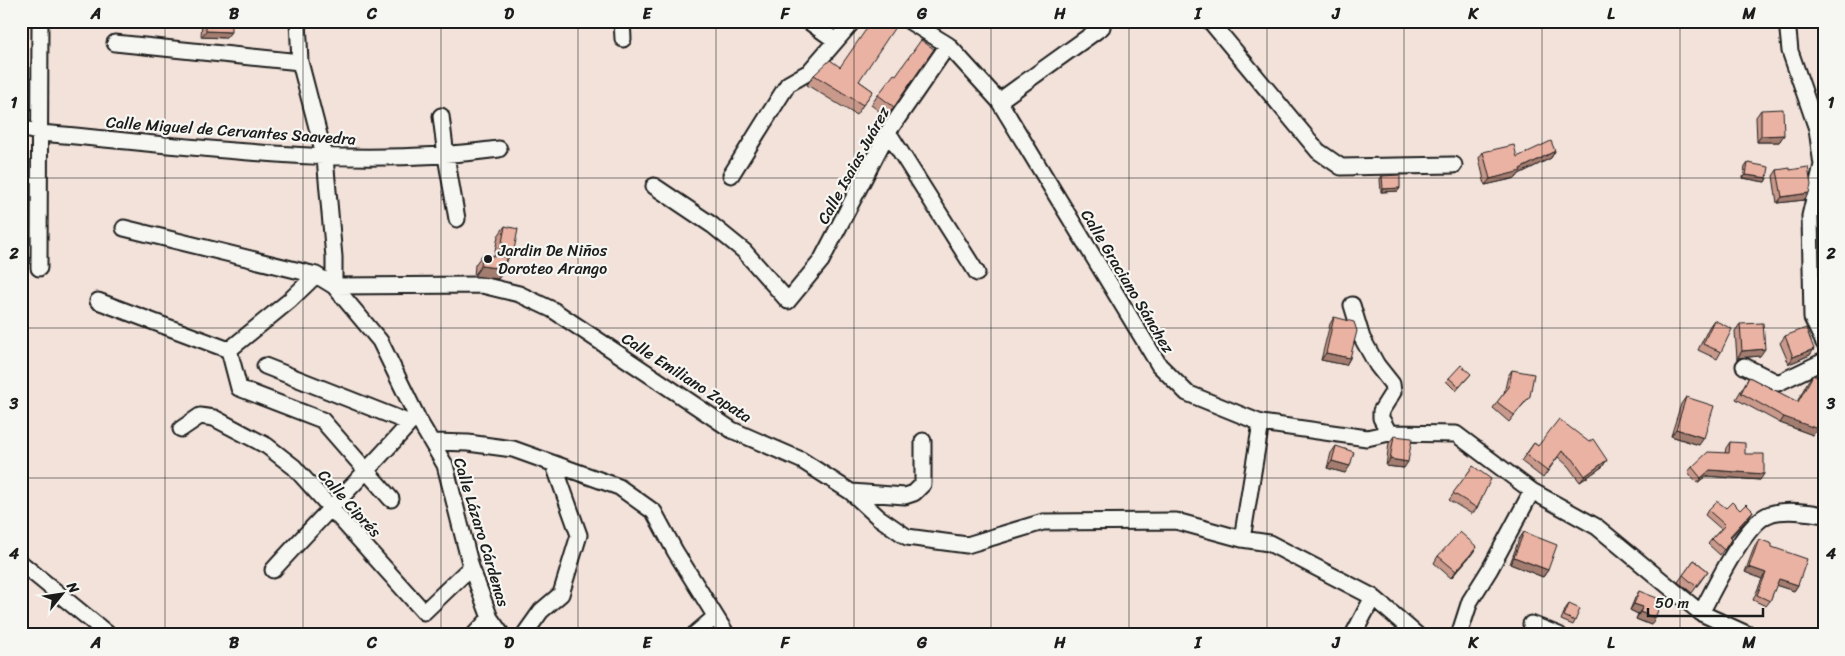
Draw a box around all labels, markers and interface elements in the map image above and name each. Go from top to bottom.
text: A [90,0,101,28]
text: B [229,0,240,28]
text: C [366,0,378,28]
text: D [504,0,514,28]
text: E [643,0,653,28]
text: F [780,0,791,28]
text: G [916,0,928,28]
text: H [1053,0,1066,28]
text: I [1194,0,1203,28]
text: J [1331,0,1341,28]
text: K [1467,0,1479,28]
text: L [1607,0,1615,28]
text: M [1741,0,1756,28]
text: 1 [11,88,18,117]
text: 1 [1828,88,1835,117]
street label: Calle Isaias Juárez [809,101,898,230]
street label: Calle Miguel de Cervantes Saavedra [105,107,357,154]
street label: Calle Graciano Sánchez [1073,203,1182,359]
place label: Jardin De Niños Doroteo Arango [497,236,608,283]
text: 2 [8,239,19,268]
text: 2 [1825,239,1836,268]
marker: Jardin De Niños Doroteo Arango [482,253,494,265]
street label: Calle Emiliano Zapata [615,324,758,431]
text: 3 [9,389,19,418]
text: 3 [1826,389,1836,418]
street label: Calle Lázaro Cárdenas [445,454,518,611]
street label: Calle Ciprés [311,462,389,545]
text: 4 [8,539,19,568]
text: 4 [1825,539,1836,568]
north arrow [38,568,88,618]
text: N [59,576,86,598]
scale bar [1648,586,1762,618]
text: 50 m [1655,590,1690,616]
text: A [90,628,101,656]
text: B [229,628,240,656]
text: C [366,628,378,656]
text: D [504,628,514,656]
text: E [643,628,653,656]
text: F [780,628,791,656]
text: G [916,628,928,656]
text: H [1053,628,1066,656]
text: I [1194,628,1203,656]
text: J [1331,628,1341,656]
text: K [1467,628,1479,656]
text: L [1607,628,1615,656]
text: M [1741,628,1756,656]

